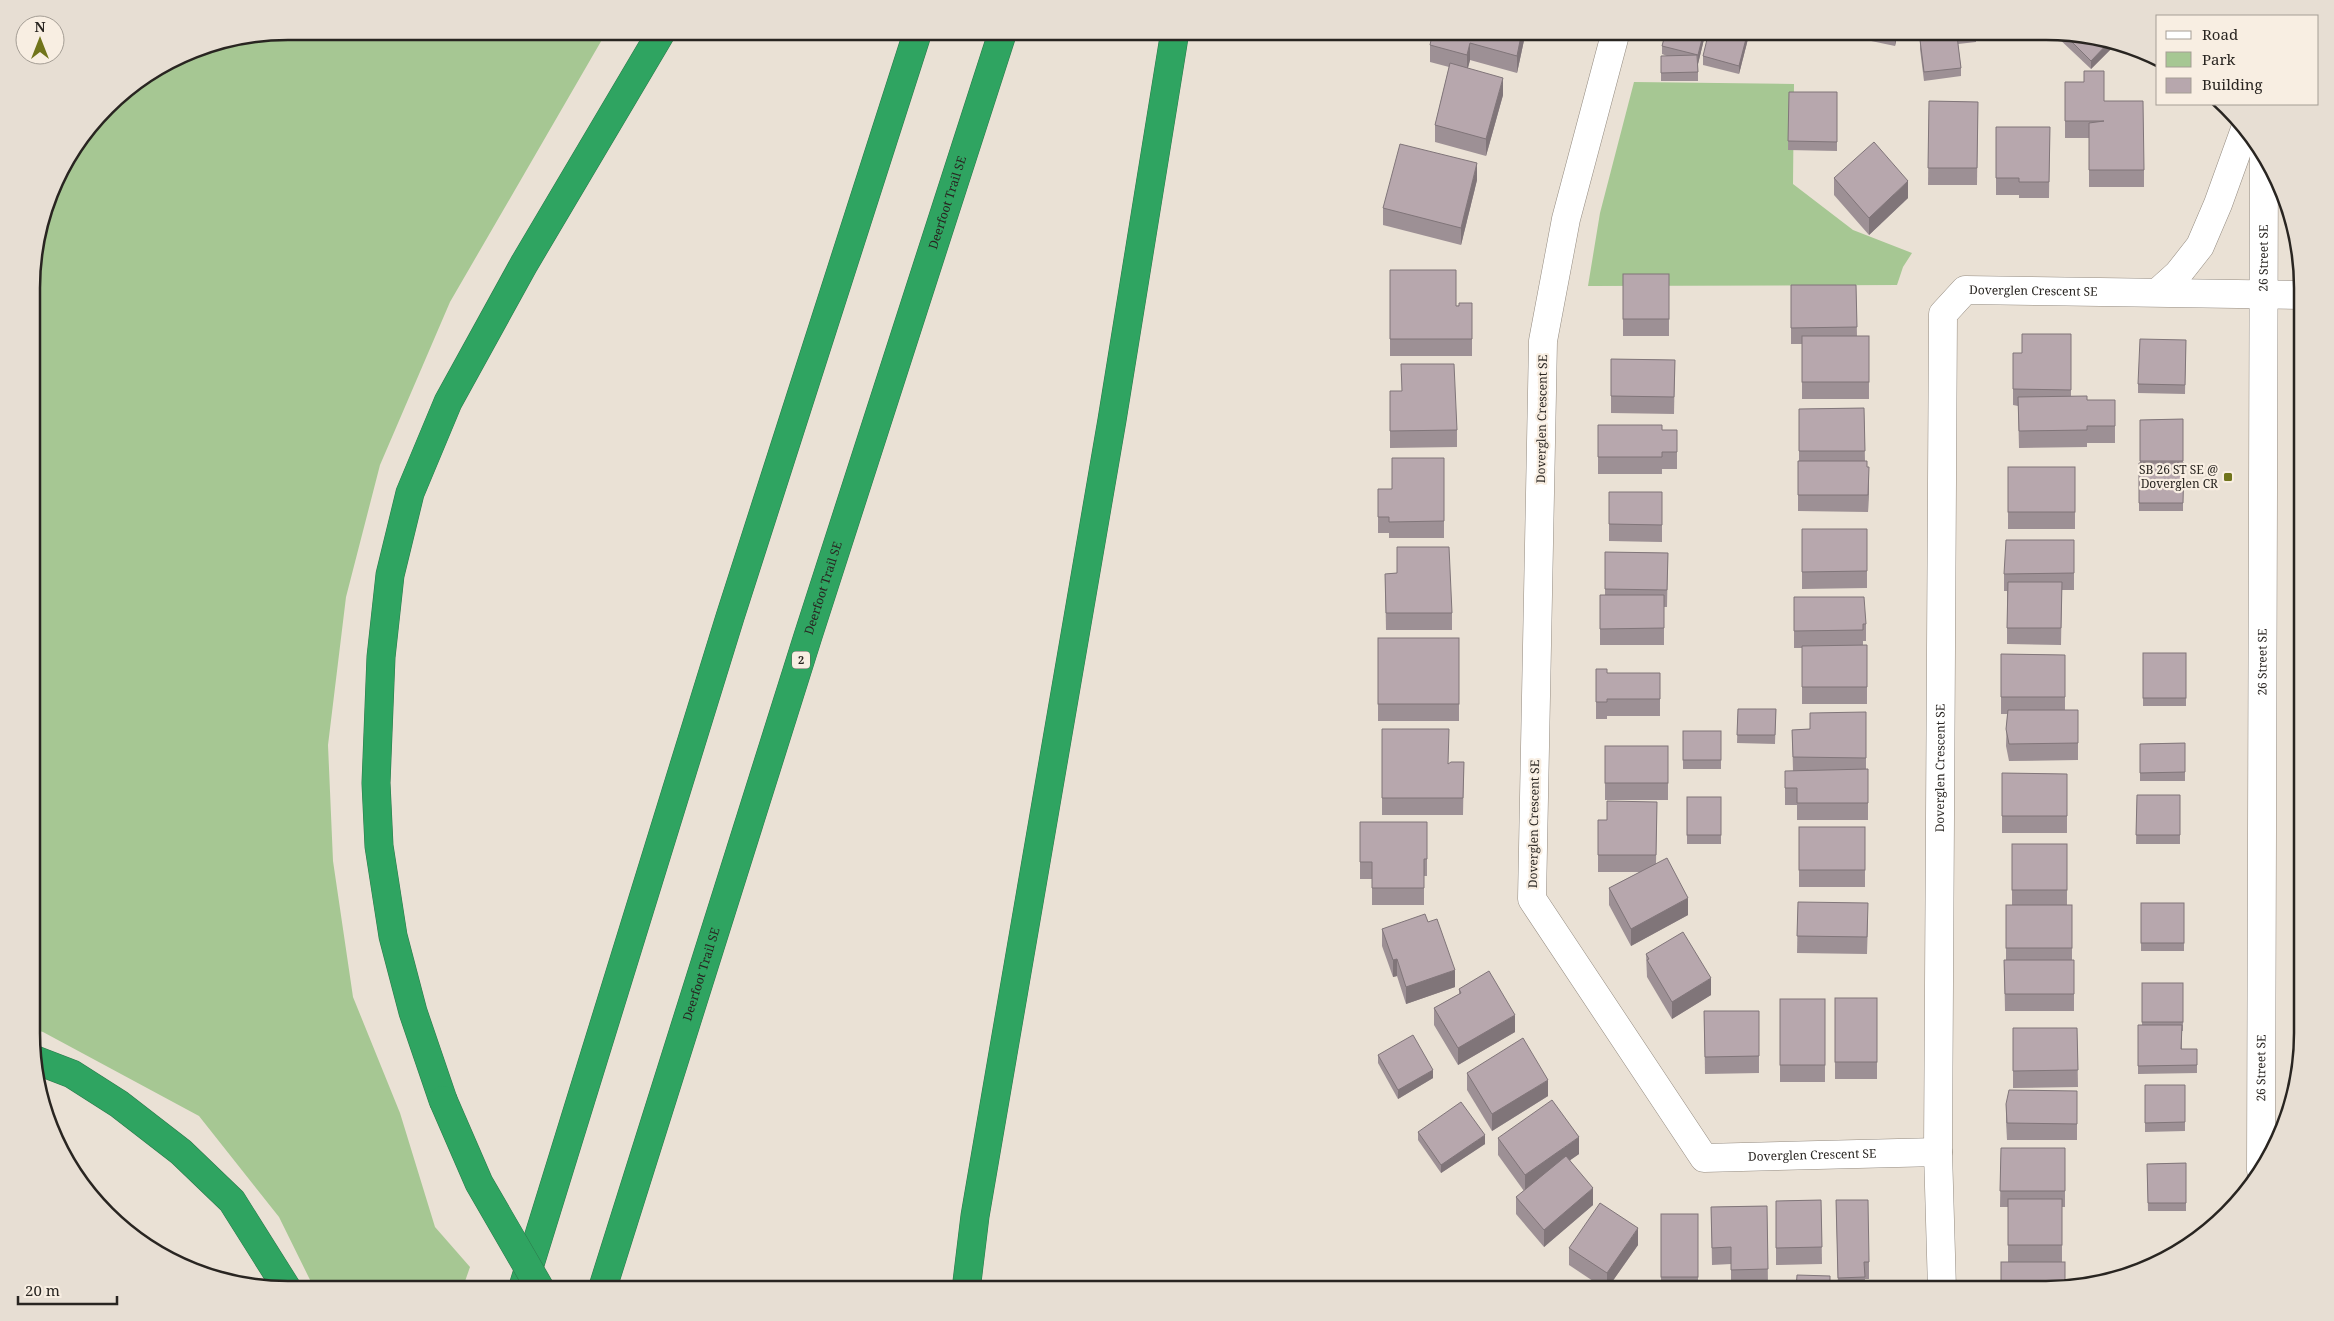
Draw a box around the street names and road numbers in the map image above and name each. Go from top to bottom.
street label: Deerfoot Trail SE [924,154,970,251]
street label: 26 Street SE [2255,224,2272,292]
street label: Doverglen Crescent SE [1969,281,2098,300]
street label: Doverglen Crescent SE [1532,355,1551,483]
street label: Deerfoot Trail SE [800,539,846,637]
street label: 26 Street SE [2253,628,2271,696]
road number: 2 [792,652,810,668]
street label: Doverglen Crescent SE [1931,704,1949,832]
street label: Doverglen Crescent SE [1524,760,1543,888]
street label: Deerfoot Trail SE [678,925,724,1023]
street label: 26 Street SE [2252,1034,2269,1102]
street label: Doverglen Crescent SE [1748,1145,1877,1165]

